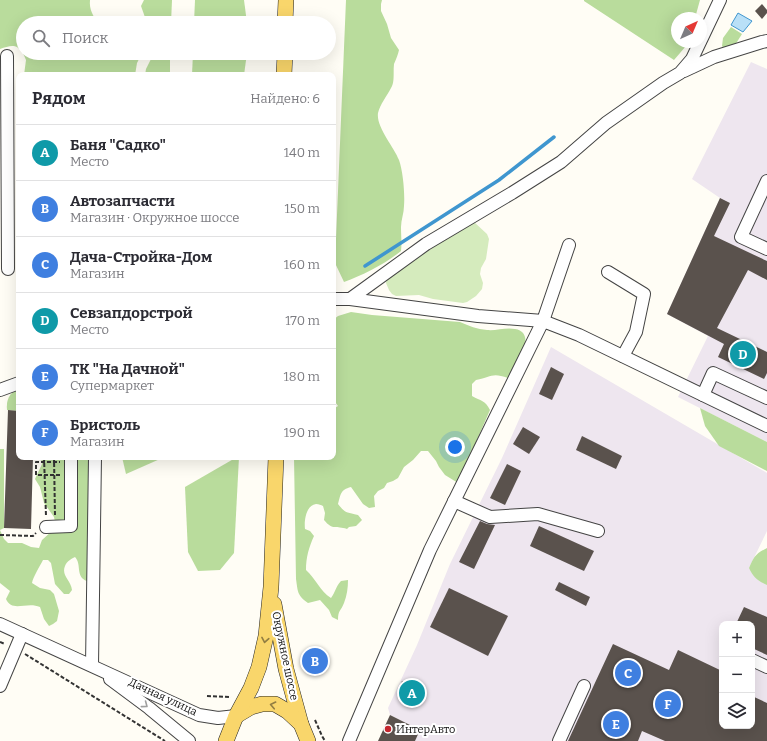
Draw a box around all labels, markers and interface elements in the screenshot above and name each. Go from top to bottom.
north arrow [671,12,707,48]
search box [16,16,336,60]
icon: search [30,27,52,49]
text: Поиск [62,29,108,47]
text: Рядом [32,88,85,109]
text: Найдено: 6 [250,91,320,106]
text: Баня "Садко" [70,136,166,154]
text: A [40,145,50,160]
text: 140 m [284,145,320,160]
text: Место [70,154,109,169]
text: Автозапчасти [70,192,175,210]
text: B [41,201,49,216]
text: 150 m [284,201,320,216]
text: Магазин · Окружное шоссе [70,210,239,225]
text: Дача-Стройка-Дом [70,248,212,266]
text: C [41,257,49,272]
text: 160 m [284,257,320,272]
text: Магазин [70,266,125,281]
text: Севзапдорстрой [70,304,193,322]
text: D [40,313,50,328]
text: 170 m [285,313,320,328]
text: Место [70,322,109,337]
pin: D [730,339,756,369]
text: ТК "На Дачной" [70,360,185,378]
text: E [41,369,49,384]
text: 180 m [284,369,320,384]
text: Супермаркет [70,378,154,393]
text: Бристоль [70,416,140,434]
text: F [41,425,49,440]
text: 190 m [284,425,320,440]
text: Магазин [70,434,125,449]
your location [445,437,465,457]
street label: Окружное шоссе [269,610,301,702]
map controls [719,621,755,729]
button: + [719,621,755,657]
one-way arrow [261,637,269,643]
pin: B [302,646,328,676]
button: − [719,657,755,693]
pin: C [615,658,641,688]
street label: Дачная улица [127,676,199,718]
pin: A [399,678,425,708]
pin: F [655,689,681,719]
button: layers [719,693,755,729]
one-way arrow [141,700,148,707]
one-way arrow [270,702,276,710]
pin: E [603,709,629,739]
place label: ИнтерАвто [396,723,455,736]
marker: ИнтерАвто [383,724,393,734]

